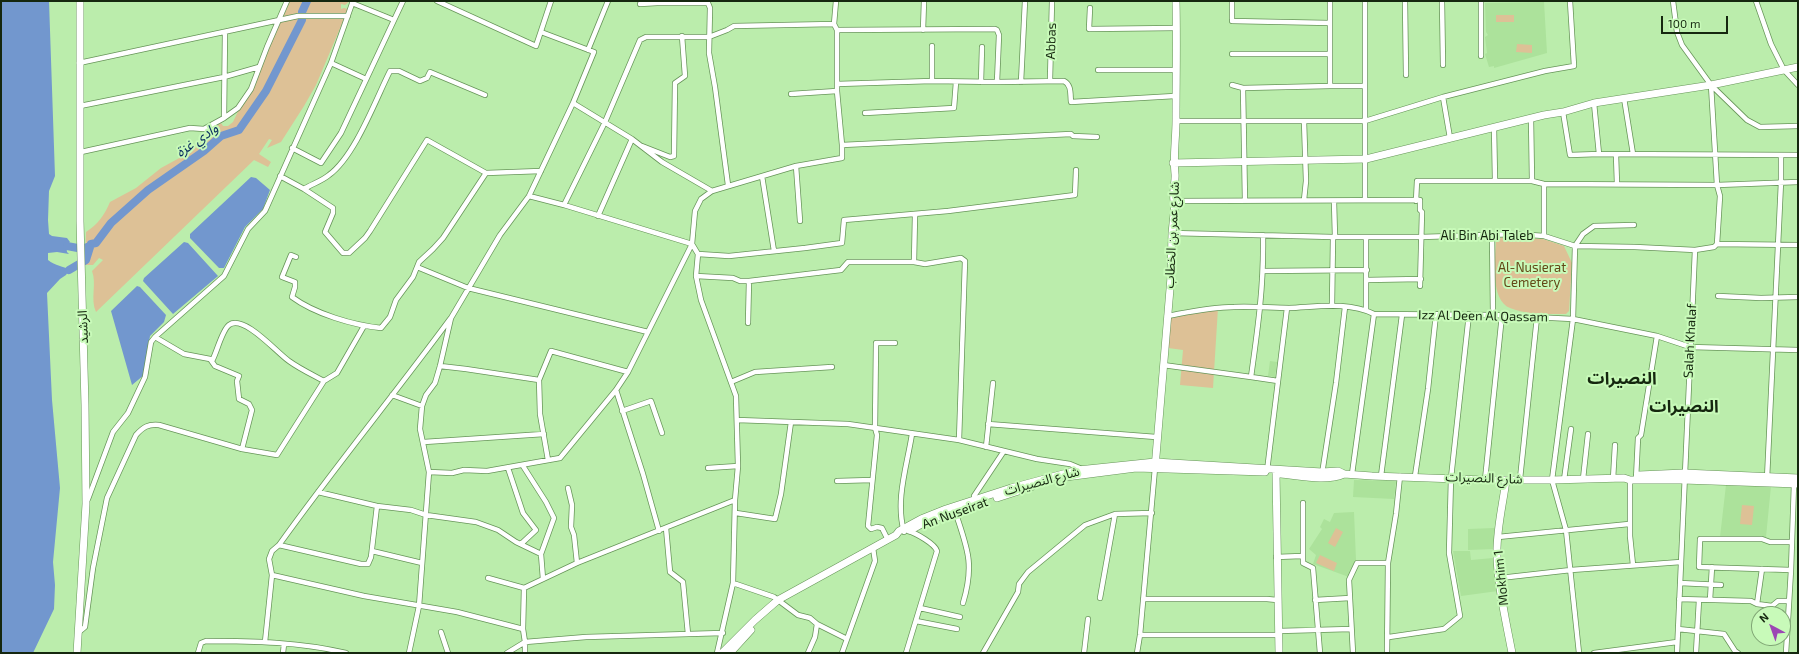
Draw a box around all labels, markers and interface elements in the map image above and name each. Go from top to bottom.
scale bar [1663,8,1730,34]
text: 100 m [1668,16,1700,30]
street label: Abbas [1043,22,1059,60]
water label: وادي غزة [173,119,221,161]
street label: شارع عمر بن الخطاب [1161,181,1183,289]
street label: Ali Bin Abi Taleb [1440,228,1534,244]
park label: Al-Nusierat Cemetery [1498,260,1566,291]
street label: Salah Khalaf [1680,304,1700,378]
street label: Izz Al Deen Al Qassam [1418,307,1548,325]
street label: الرشيد [75,310,91,344]
district label: النصيرات [1587,368,1657,388]
district label: النصيرات [1649,396,1719,416]
street label: شارع النصيرات [1003,463,1081,499]
street label: شارع النصيرات [1445,469,1523,487]
street label: An Nuseirat [920,494,990,532]
street label: Mokhim 1 [1490,550,1512,606]
north arrow [1751,606,1791,646]
text: N [1756,610,1771,625]

